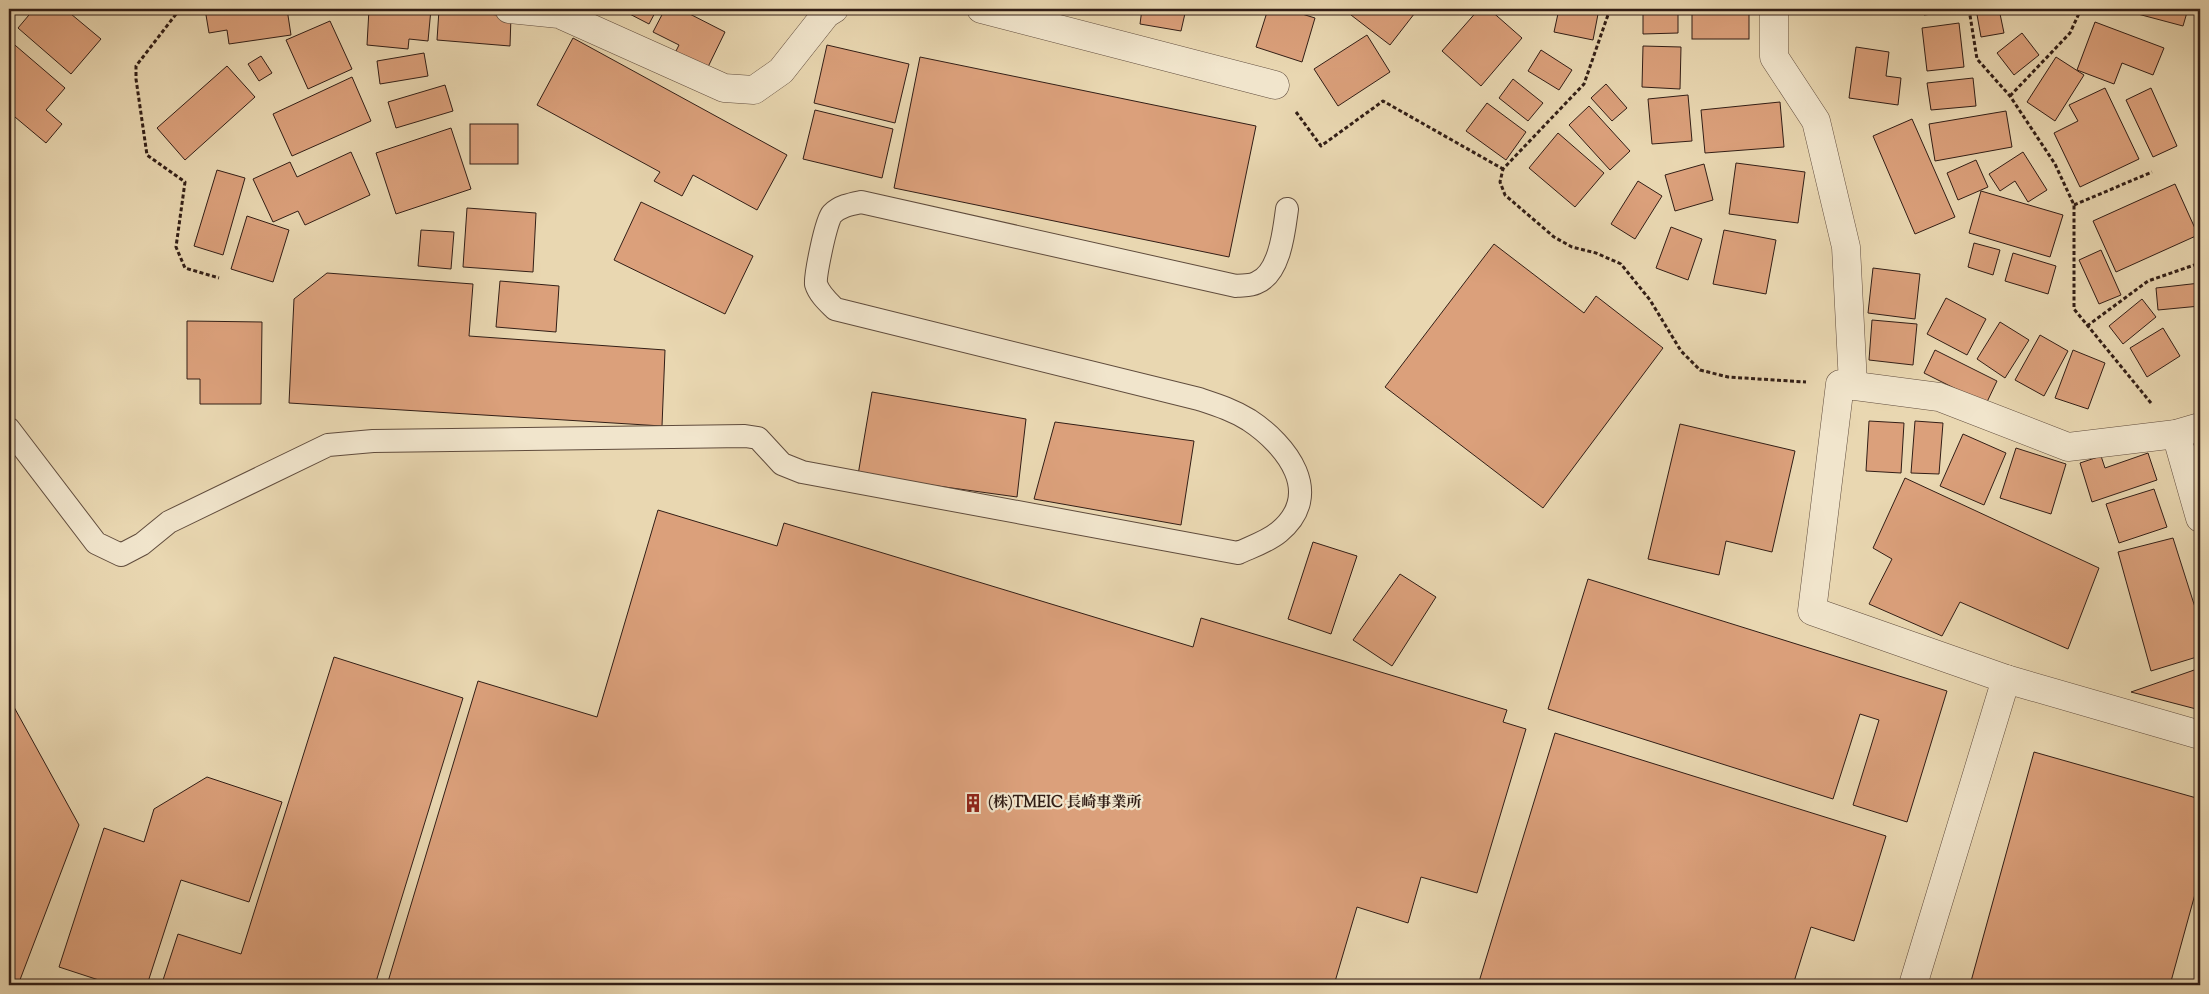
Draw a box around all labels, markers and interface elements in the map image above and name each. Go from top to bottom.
building icon: (株)TMEIC 長崎事業所 [962,792,984,814]
place label: (株)TMEIC 長崎事業所 [988,793,1141,814]

